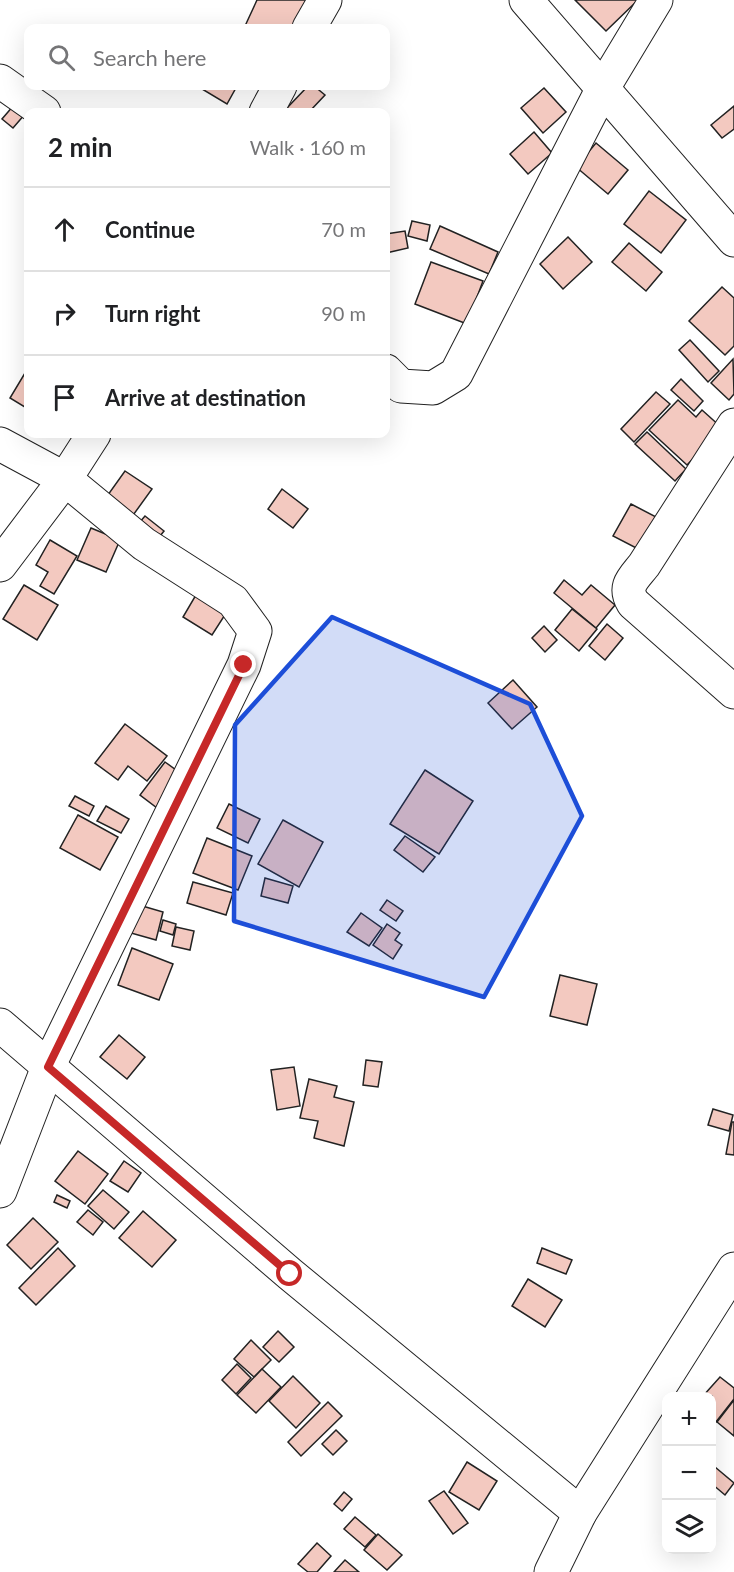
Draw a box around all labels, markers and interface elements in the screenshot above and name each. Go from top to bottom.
search box [24,24,390,90]
icon: search [45,41,78,74]
text: Search here [93,44,206,71]
text: 2 min [48,131,112,163]
text: Walk · 160 m [250,135,366,159]
icon: ahead [48,213,81,246]
text: Continue [105,216,195,243]
text: 70 m [321,217,366,241]
icon: right [48,297,81,330]
text: Turn right [105,300,200,327]
text: 90 m [321,301,366,325]
icon: arrive [48,381,81,414]
text: Arrive at destination [105,384,306,411]
route end [230,651,256,677]
route start [276,1260,302,1286]
map controls [662,1392,716,1554]
button: + [662,1392,716,1446]
button: − [662,1446,716,1500]
button: layers [662,1500,716,1554]

